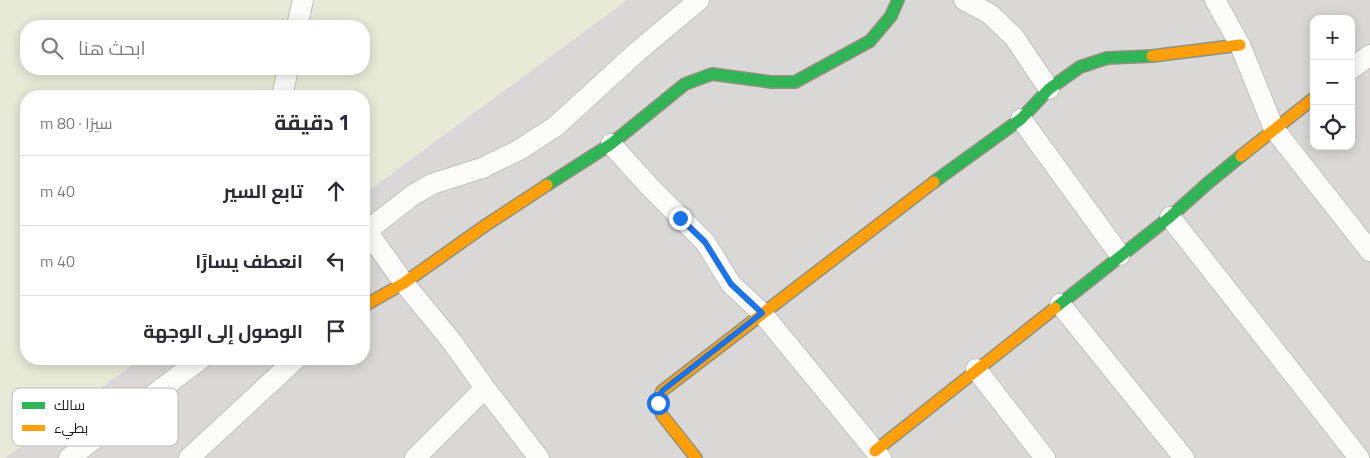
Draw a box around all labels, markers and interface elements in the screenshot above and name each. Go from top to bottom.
map controls [1310,15,1355,150]
button: + [1310,15,1355,60]
search box [20,20,370,75]
text: ابحث هنا [78,33,146,62]
icon: search [38,34,66,62]
button: − [1310,60,1355,105]
button: locate [1310,105,1355,150]
text: 1 دقيقة [274,106,350,138]
text: سيرًا · 80 m [40,111,112,135]
text: تابع السير [223,176,303,205]
icon: ahead [322,177,350,205]
text: 40 m [40,179,75,203]
route end [669,207,692,230]
text: انعطف يسارًا [195,246,303,275]
icon: left [322,247,350,275]
text: 40 m [40,249,75,273]
text: الوصول إلى الوجهة [143,316,303,345]
icon: arrive [322,317,350,345]
legend [12,388,178,446]
route start [647,392,670,415]
text: سالك [54,394,85,415]
text: بطيء [54,417,88,440]

